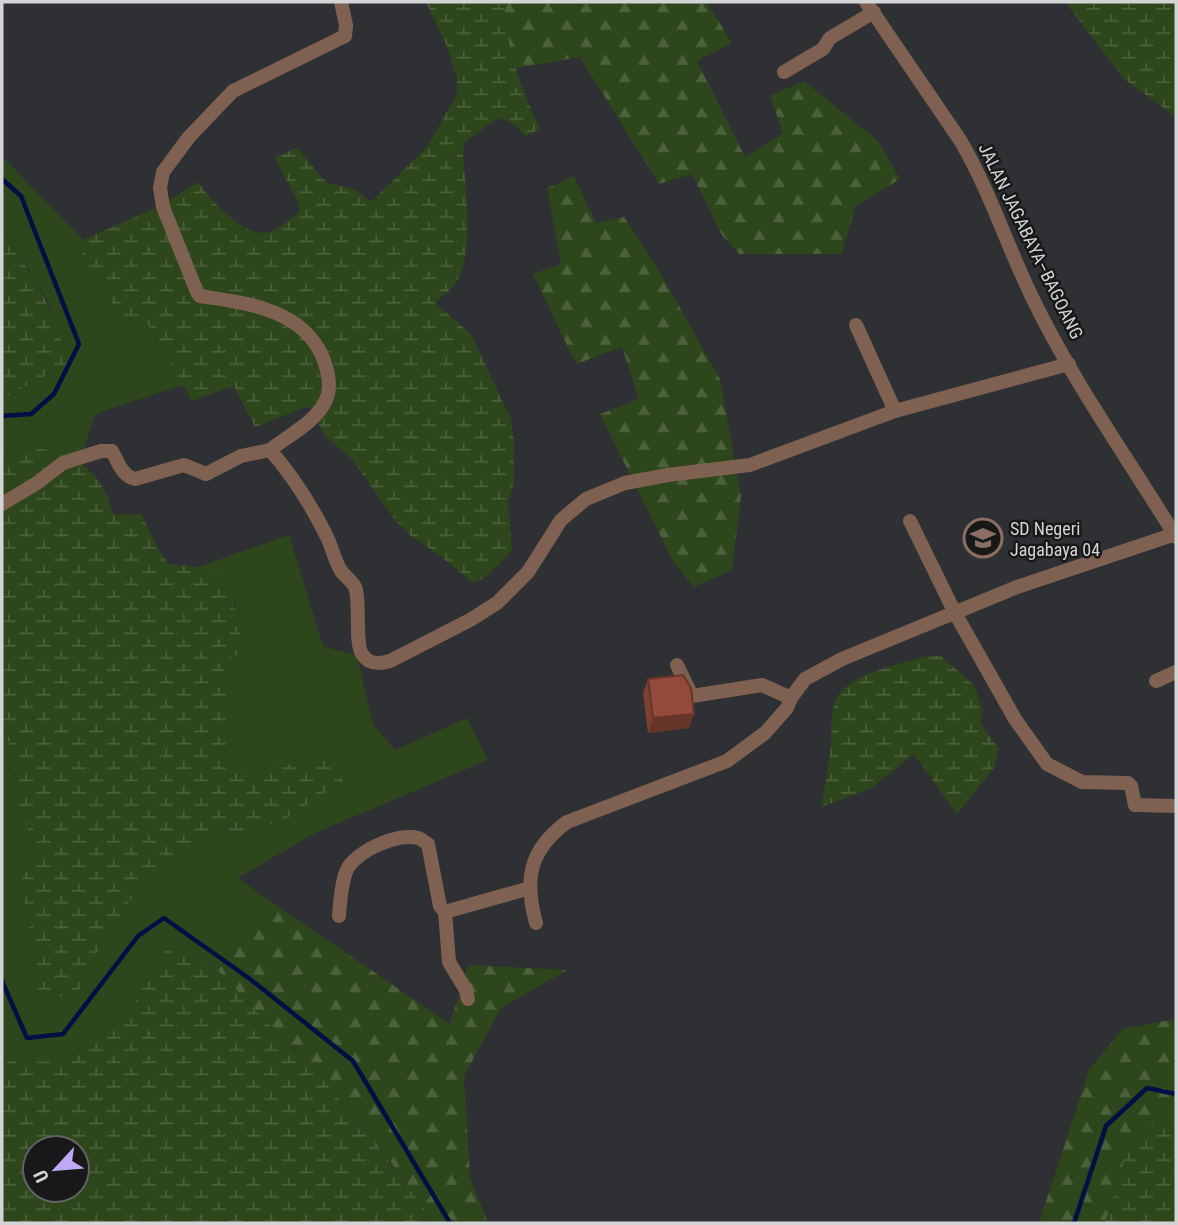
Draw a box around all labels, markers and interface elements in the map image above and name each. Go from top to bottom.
street label: JALAN JAGABAYA–BAGOANG [974,140,1088,342]
school or university icon: SD Negeri Jagabaya 04 [962,517,1004,559]
place label: SD Negeri Jagabaya 04 [1010,518,1100,560]
north arrow [21,1134,91,1204]
text: U [28,1166,54,1186]

